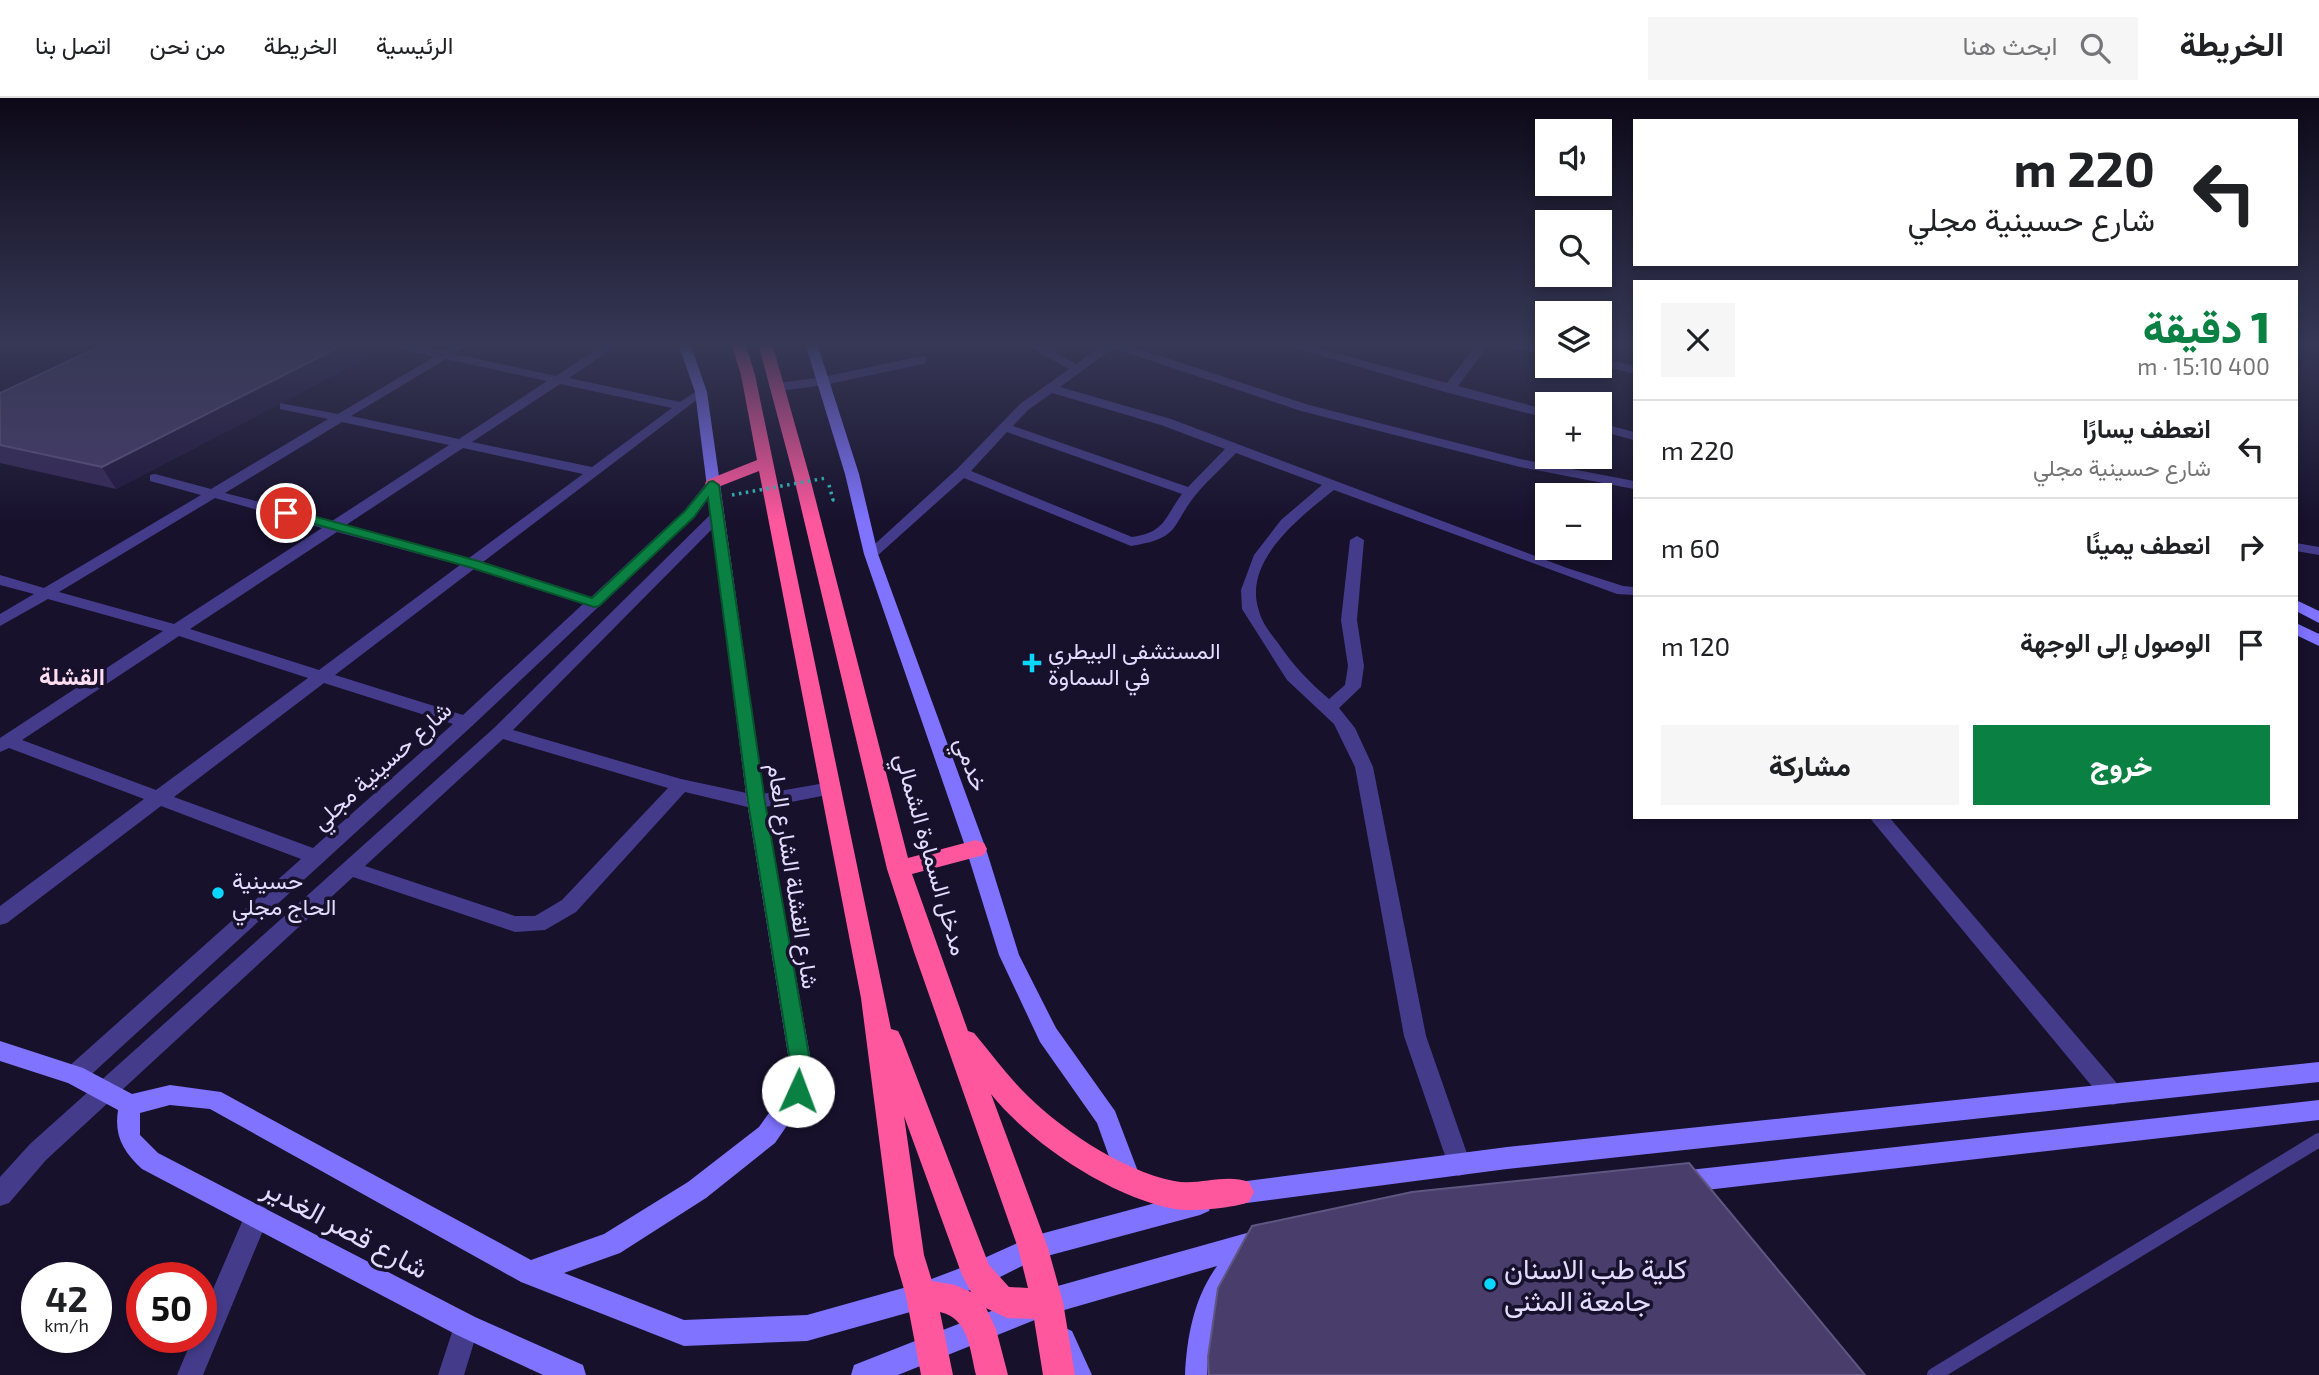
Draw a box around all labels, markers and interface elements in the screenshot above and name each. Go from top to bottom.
search box [1648,17,2138,80]
text: الخريطة [2180,23,2284,63]
text: ابحث هنا [1963,29,2058,60]
icon: search [2076,29,2114,67]
text: اتصل بنا [35,30,111,59]
text: من نحن [149,30,225,59]
text: الخريطة [263,30,338,59]
text: الرئيسية [376,30,453,59]
map controls [1535,119,1612,560]
button: sound [1535,119,1612,196]
text: 220 m [2013,138,2155,197]
icon: left [2179,147,2270,238]
text: شارع حسينية مجلي [1908,199,2155,237]
button: search [1535,210,1612,287]
button: layers [1535,301,1612,378]
text: 1 دقيقة [2143,301,2270,351]
button: close [1661,303,1735,377]
text: 400 m · 15:10 [2137,352,2270,380]
button: + [1535,392,1612,469]
text: انعطف يسارًا [2082,412,2211,443]
icon: left [2232,430,2270,468]
text: 220 m [1661,434,1735,465]
text: شارع حسينية مجلي [2033,453,2211,481]
pin [256,483,316,543]
button: − [1535,483,1612,560]
icon: arrive [267,494,305,532]
text: انعطف يمينًا [2086,528,2211,559]
icon: right [2232,528,2270,566]
text: 60 m [1661,532,1720,563]
text: الوصول إلى الوجهة [2020,626,2211,657]
icon: arrive [2232,626,2270,664]
text: 120 m [1661,630,1730,661]
place label: المستشفى البيطري في السماوة [1048,636,1221,696]
marker: المستشفى البيطري في السماوة [1022,653,1042,673]
district label: القشلة [39,661,105,690]
street label: شارع حسينية مجلي [306,695,460,839]
button: مشاركة [1661,725,1959,805]
button: خروج [1973,725,2270,805]
street label: خدمي [944,733,995,797]
street label: مدخل السماوة الشمالي [884,750,974,960]
street label: شارع القشلة الشارع العام [759,761,826,991]
place label: حسينية الحاج مجلي [232,866,336,926]
marker: حسينية الحاج مجلي [210,885,226,901]
position arrow [761,1054,835,1128]
street label: شارع قصر الغدير [255,1169,435,1287]
place label: كلية طب الاسنان جامعة المثنى [1504,1251,1687,1318]
speed limit sign: 50 [126,1262,217,1353]
marker: كلية طب الاسنان جامعة المثنى [1482,1276,1498,1292]
text: 42 [45,1277,88,1319]
text: km/h [44,1314,89,1336]

